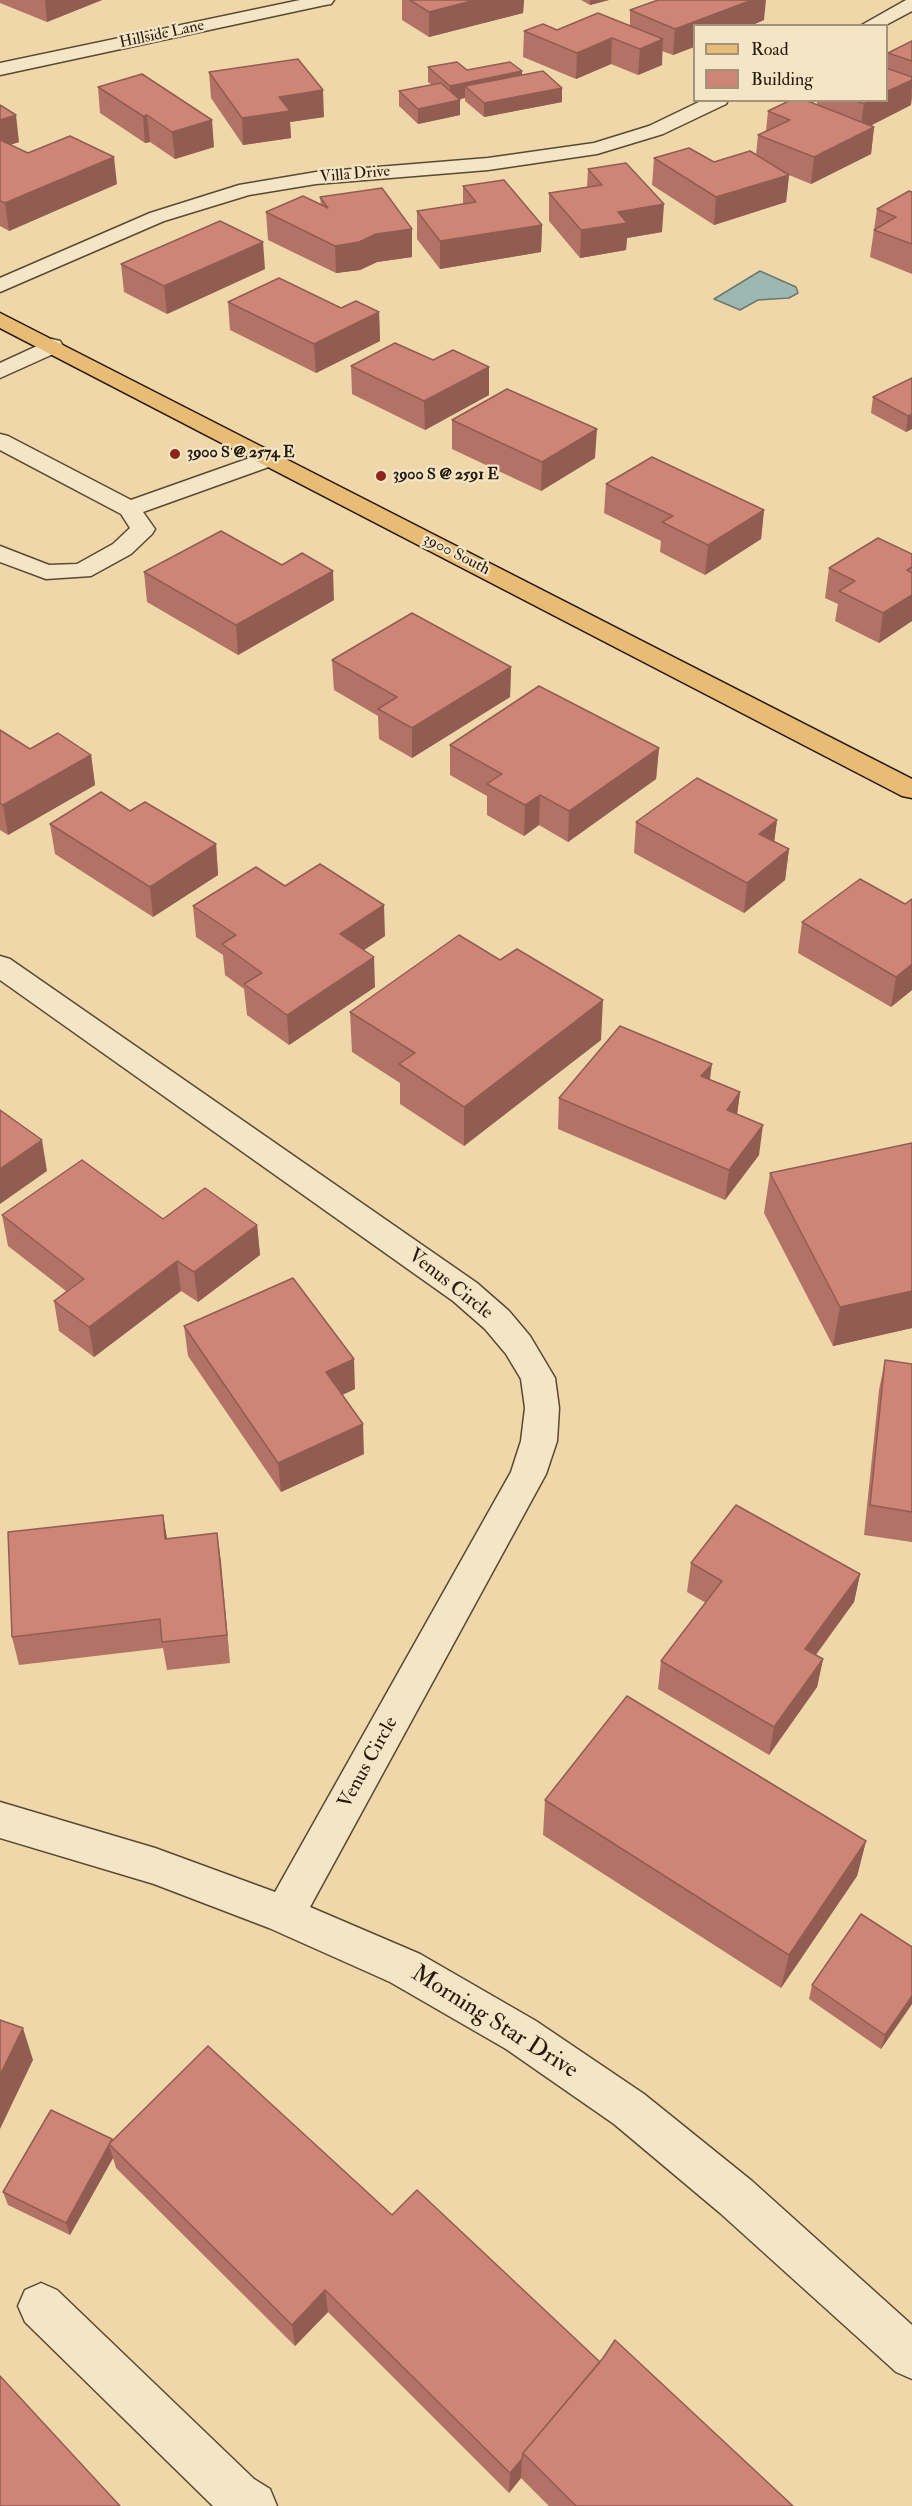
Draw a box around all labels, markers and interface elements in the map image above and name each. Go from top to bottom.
street label: Hillside Lane [118,17,206,53]
legend [693,24,888,102]
text: Road [751,38,789,61]
text: Building [751,68,813,91]
street label: Villa Drive [319,162,391,188]
place label: 3900 S @ 2574 E [187,444,295,464]
marker: 3900 S @ 2574 E [168,447,182,461]
place label: 3900 S @ 2591 E [393,466,499,486]
marker: 3900 S @ 2591 E [374,469,388,483]
street label: 3900 South [419,530,493,580]
street label: Venus Circle [403,1244,497,1326]
street label: Venus Circle [334,1713,404,1813]
street label: Morning Star Drive [405,1960,583,2086]

